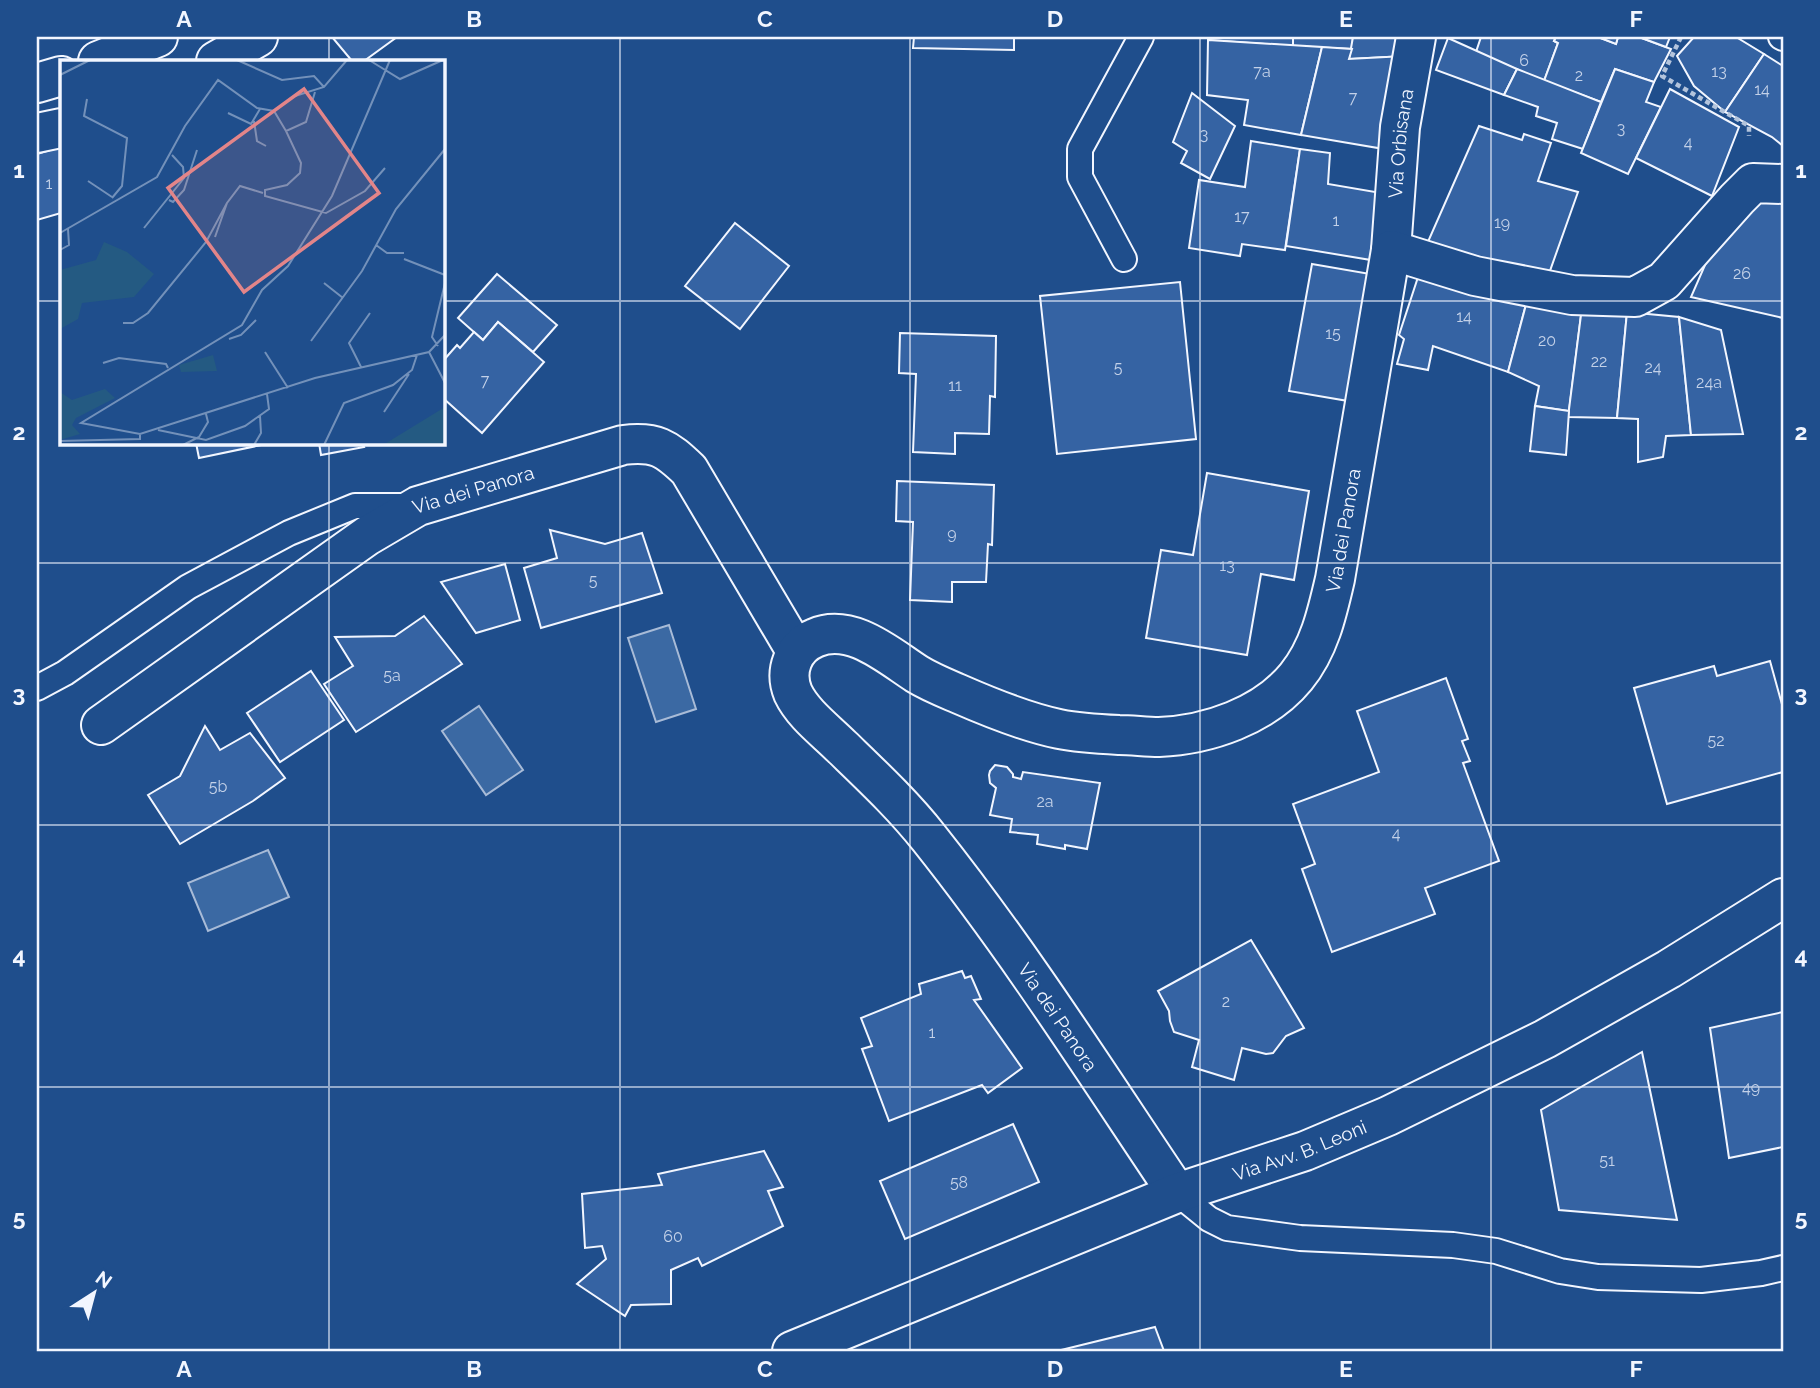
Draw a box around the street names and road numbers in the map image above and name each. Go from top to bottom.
street label: Via Orbisana [1384,87,1418,199]
street label: Via dei Panora [410,461,537,518]
street label: Via dei Panora [1321,467,1365,595]
street label: Via dei Panora [1014,959,1102,1075]
street label: Via Avv. B. Leoni [1230,1115,1370,1185]

